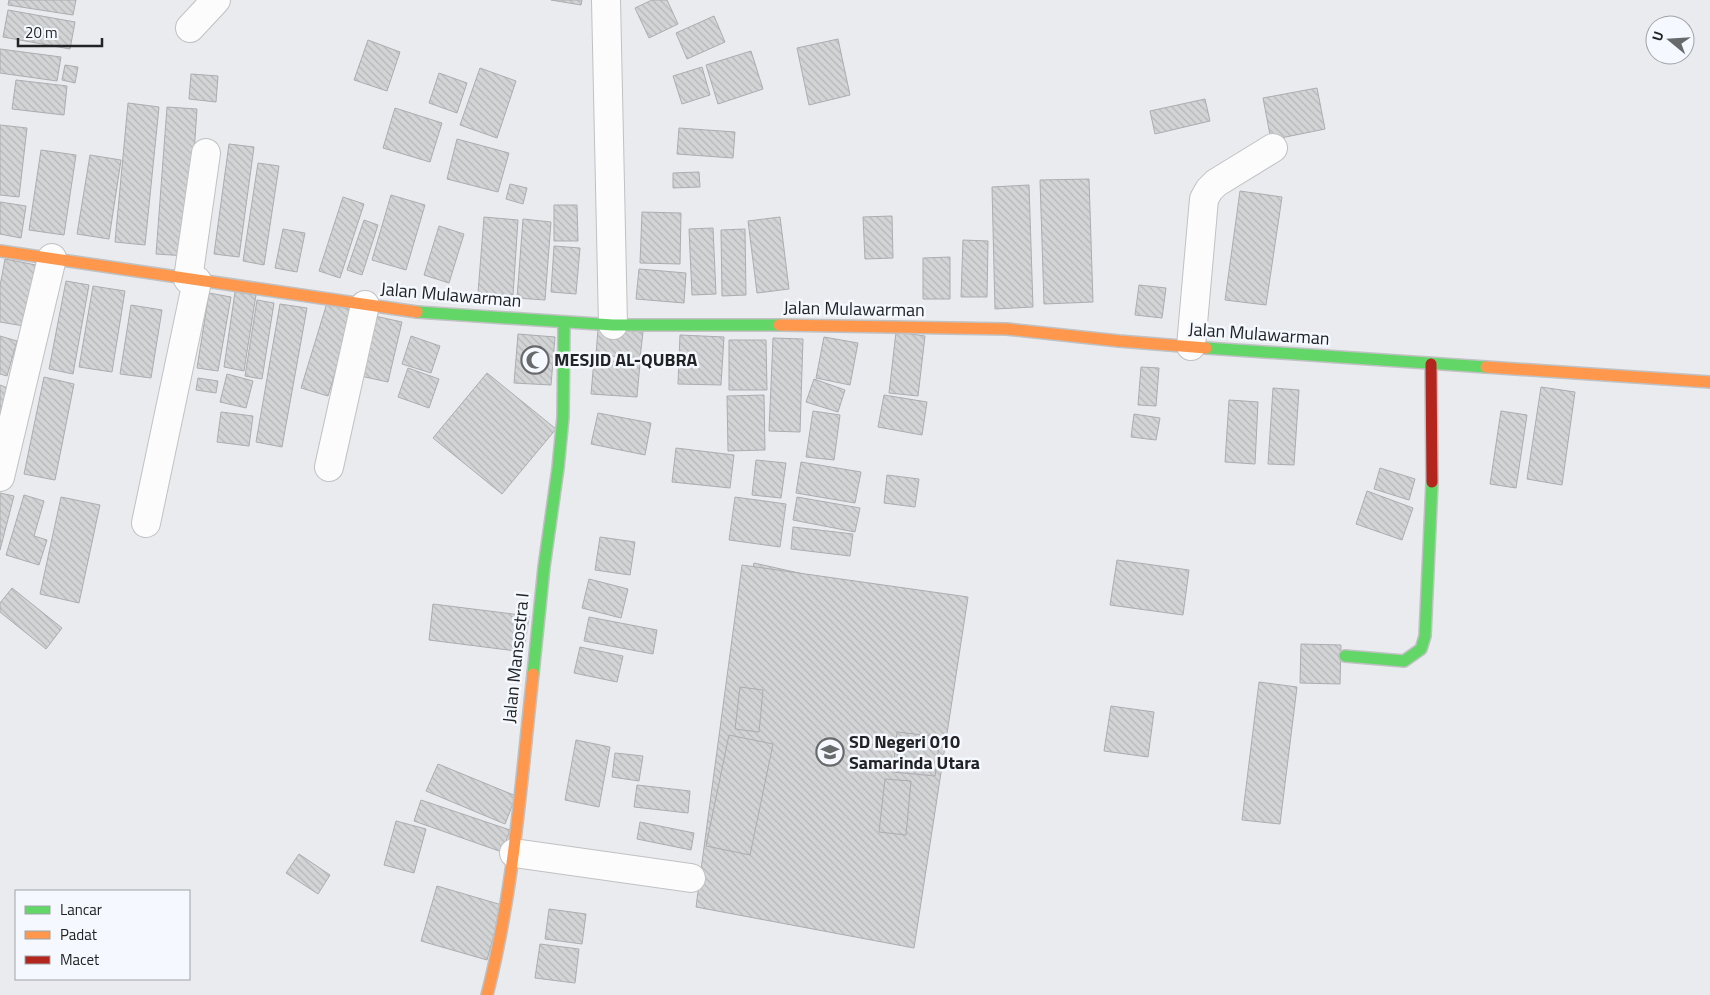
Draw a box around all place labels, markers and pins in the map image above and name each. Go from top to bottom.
mosque icon: MESJID AL-QUBRA [520,345,550,375]
place label: MESJID AL-QUBRA [554,346,698,373]
place label: SD Negeri 010 Samarinda Utara [849,728,980,776]
school or university icon: SD Negeri 010 Samarinda Utara [815,737,845,767]

